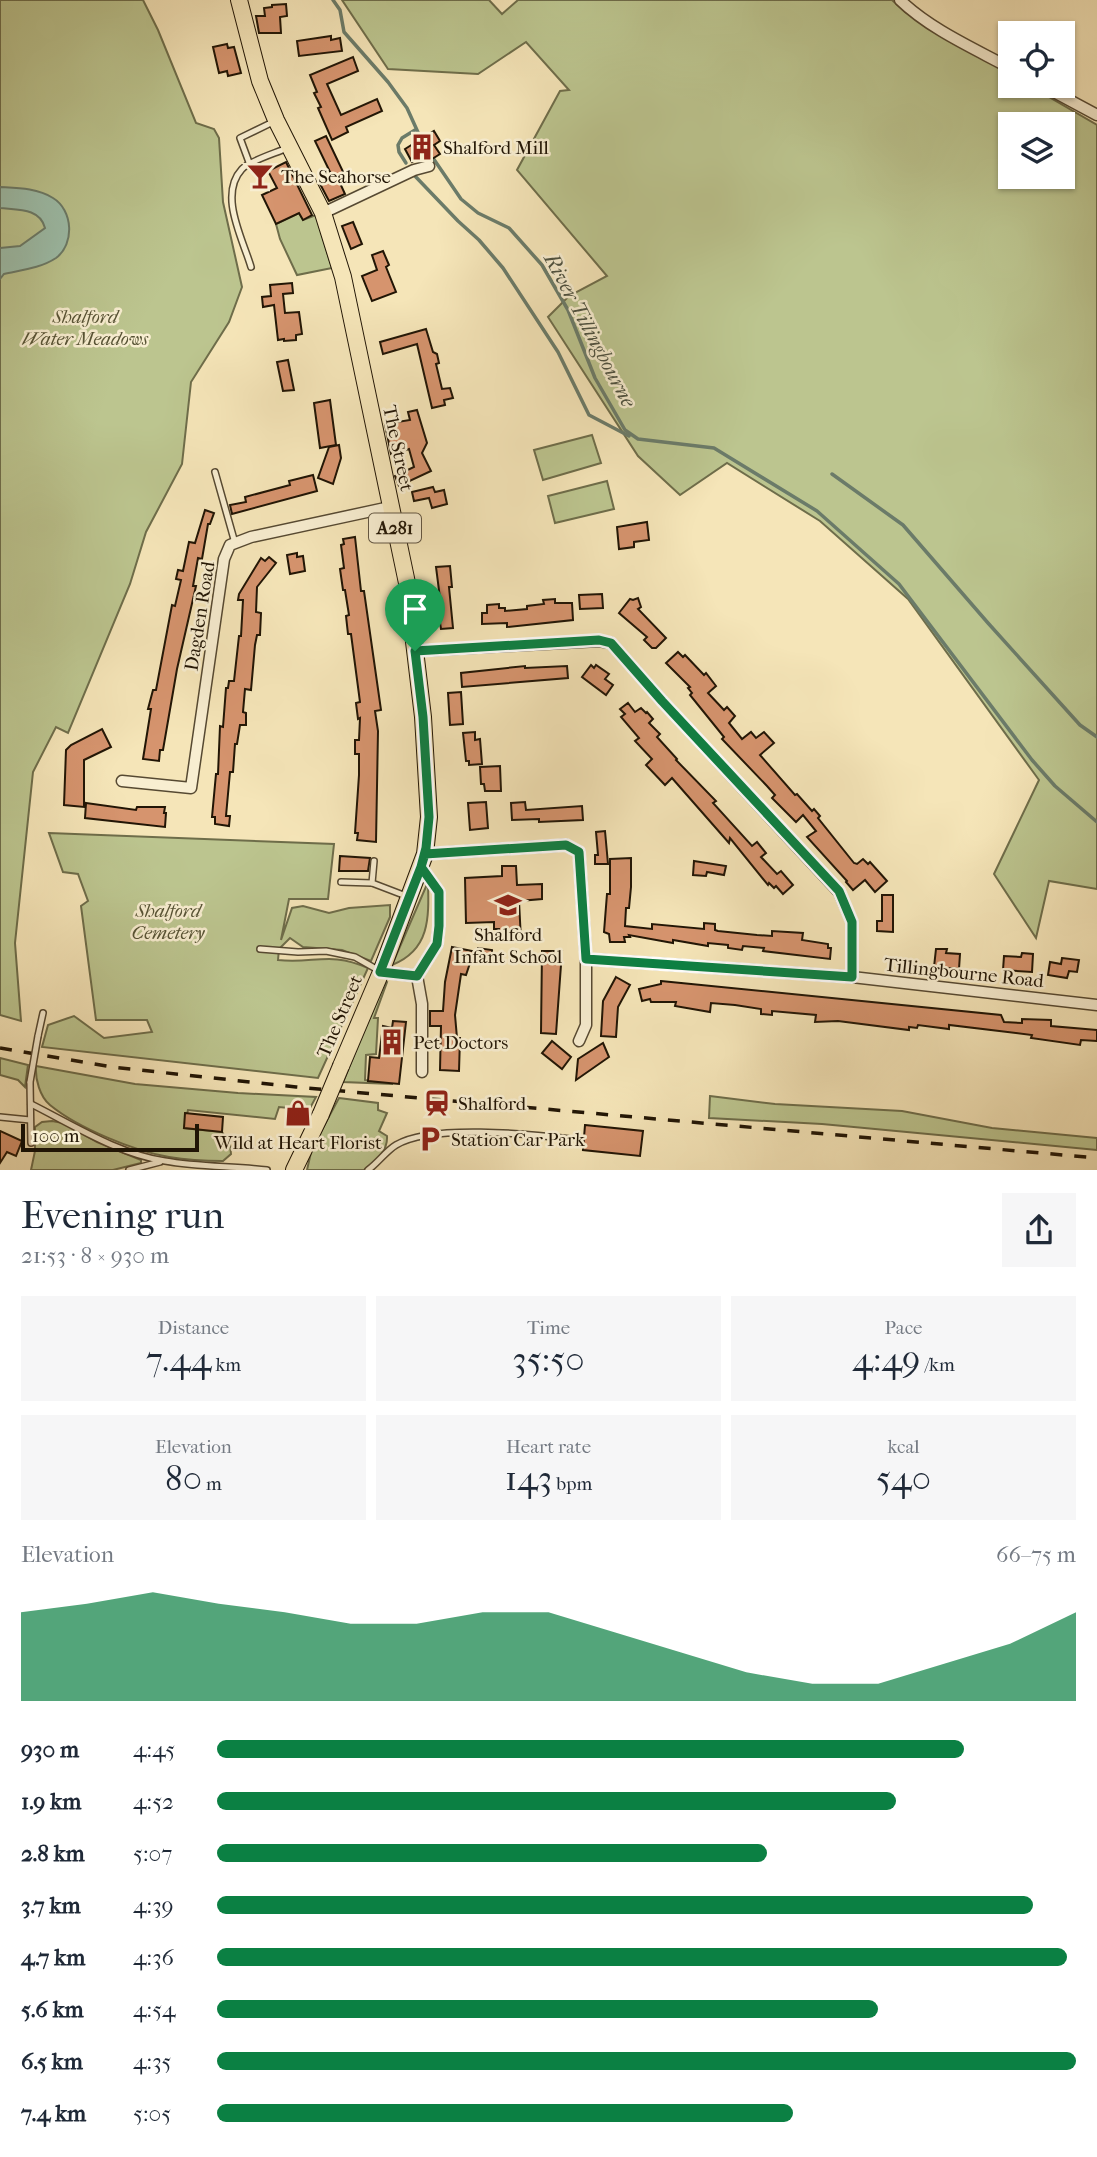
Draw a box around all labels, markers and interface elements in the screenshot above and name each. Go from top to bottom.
map controls [998,21,1075,189]
button: locate [998,21,1075,98]
button: layers [998,112,1075,189]
building icon: Shalford Mill [407,132,437,162]
place label: Shalford Mill [443,137,549,159]
bar icon: The Seahorse [245,161,275,191]
place label: The Seahorse [281,166,391,188]
water label: River Tillingbourne [538,247,641,411]
park label: Shalford Water Meadows [22,306,149,350]
street label: The Street [378,403,418,493]
road number: A281 [369,514,421,542]
street label: Dagden Road [180,559,220,672]
pin [385,579,445,651]
icon: arrive [396,590,434,628]
school or university icon: Shalford Infant School [493,890,523,920]
park label: Shalford Cemetery [131,900,206,944]
place label: Shalford Infant School [454,924,562,968]
street label: Tillingbourne Road [883,954,1045,992]
street label: The Street [313,972,367,1061]
building icon: Pet Doctors [377,1027,407,1057]
place label: Pet Doctors [413,1032,508,1054]
station icon: Shalford [422,1088,452,1118]
place label: Shalford [458,1093,527,1115]
shop icon: Wild at Heart Florist [283,1098,313,1128]
scale bar [21,1121,200,1153]
parking icon: Station Car Park [415,1124,445,1154]
text: 100 m [32,1125,80,1147]
place label: Station Car Park [451,1129,585,1151]
place label: Wild at Heart Florist [213,1132,382,1154]
text: Evening run [21,1193,224,1238]
button: share [1002,1193,1076,1267]
text: 21:53 · 8 × 930 m [21,1242,169,1269]
text: Distance [158,1317,229,1339]
text: Time [527,1317,570,1339]
text: Pace [885,1317,922,1339]
text: 7.44 [146,1339,211,1380]
text: 35:50 [512,1339,585,1380]
text: 4:49 [852,1339,920,1380]
text: km [211,1354,241,1376]
text: /km [920,1354,955,1376]
text: Elevation [155,1436,232,1458]
text: Heart rate [506,1436,591,1458]
text: kcal [888,1436,919,1458]
text: 80 [165,1458,202,1499]
text: 143 [505,1458,552,1499]
text: 540 [876,1458,931,1499]
text: m [202,1473,222,1495]
text: bpm [552,1473,592,1495]
text: Elevation [21,1541,114,1568]
text: 66–75 m [996,1541,1076,1568]
text: 930 m [21,1736,79,1763]
text: 4:45 [133,1736,175,1763]
text: 1.9 km [21,1788,81,1815]
text: 4:52 [133,1788,174,1815]
text: 2.8 km [21,1840,85,1867]
text: 5:07 [133,1840,172,1867]
text: 3.7 km [21,1892,81,1919]
text: 4:39 [133,1892,174,1919]
text: 4.7 km [21,1944,85,1971]
text: 4:36 [133,1944,174,1971]
text: 5.6 km [21,1996,84,2023]
text: 4:54 [133,1996,176,2023]
text: 6.5 km [21,2048,83,2075]
text: 4:35 [133,2048,172,2075]
text: 7.4 km [21,2100,86,2127]
text: 5:05 [133,2100,171,2127]

